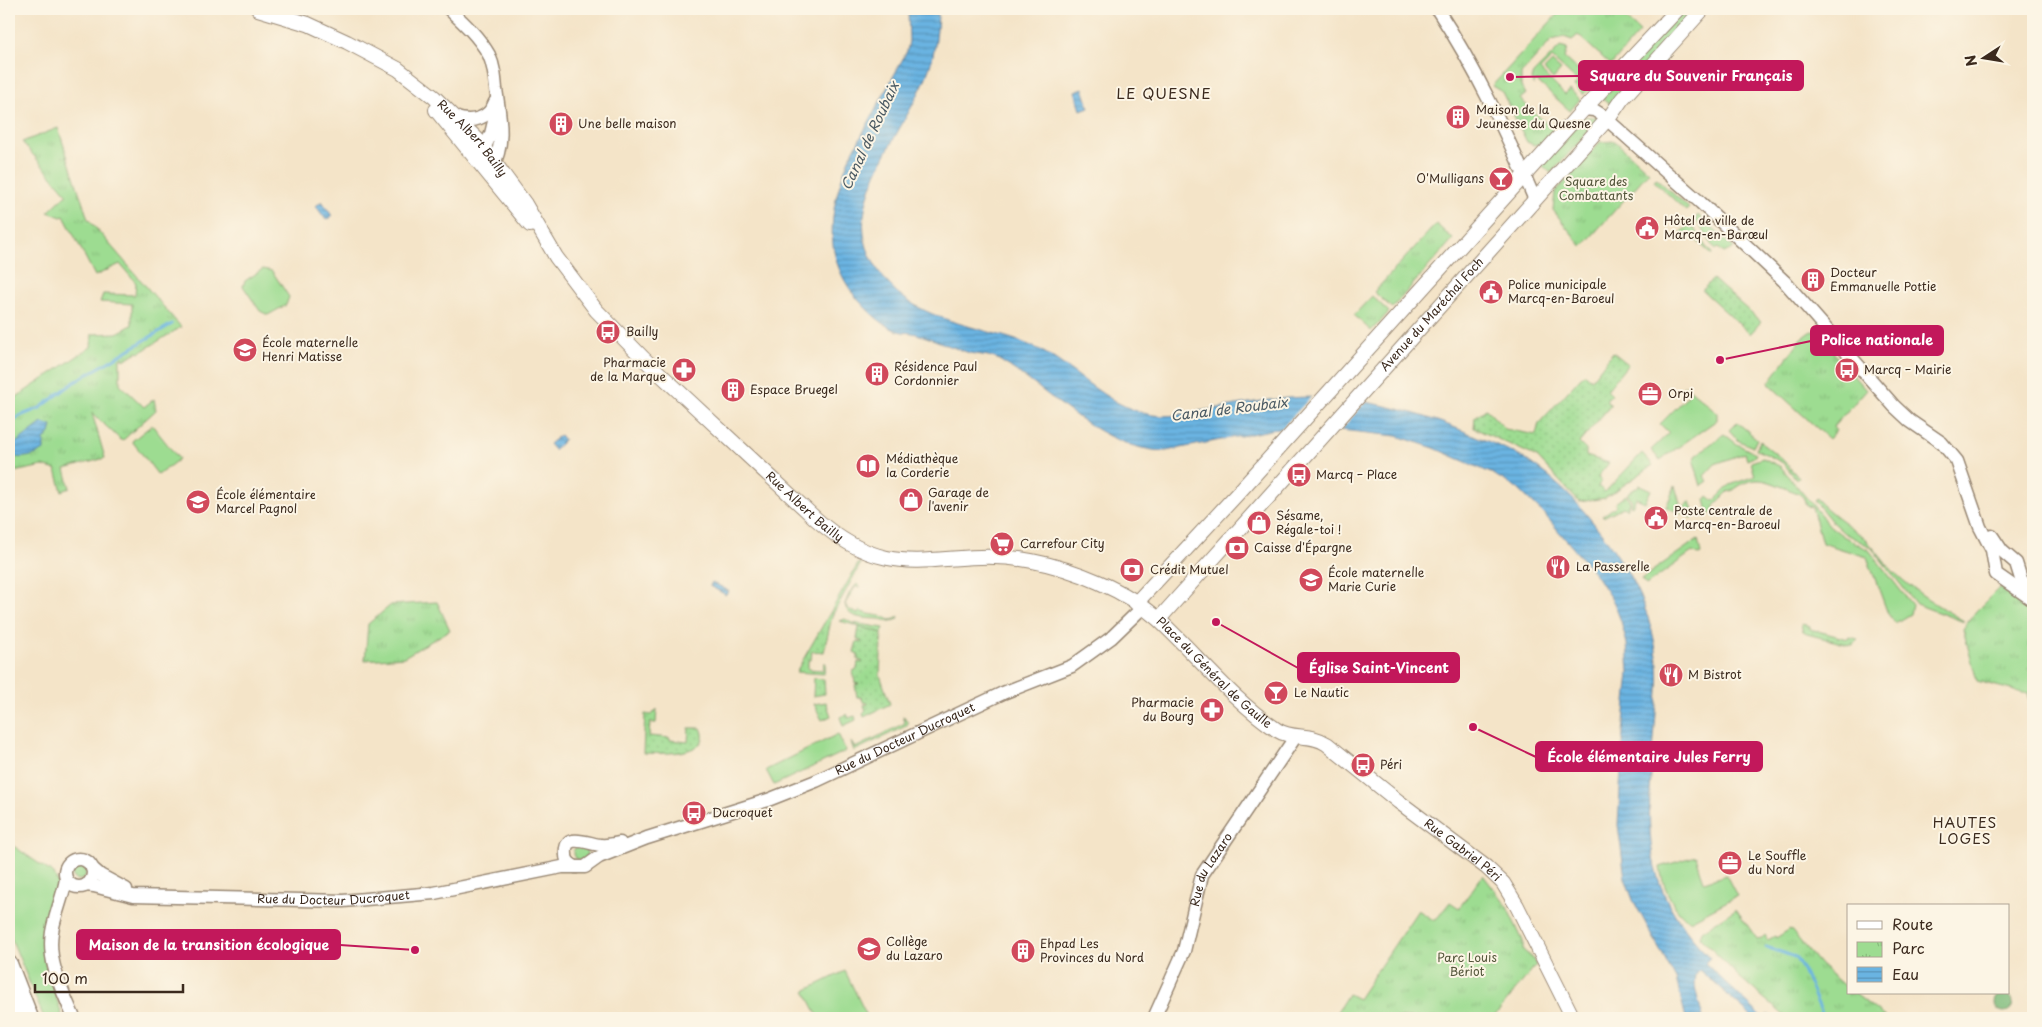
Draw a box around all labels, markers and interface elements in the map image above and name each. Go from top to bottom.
north arrow [1960,32,2010,82]
text: N [1959,53,1982,68]
callout: Square du Souvenir Français [1579,61,1803,90]
text: Square du Souvenir Français [1590,65,1793,86]
water label: Canal de Roubaix [835,77,905,193]
district label: LE QUESNE [1116,81,1212,104]
street label: Rue Albert Bailly [434,95,512,180]
place label: Maison de la Jeunesse du Quesne [1476,100,1591,132]
building icon: Maison de la Jeunesse du Quesne [1445,104,1471,130]
building icon: Une belle maison [548,111,574,137]
place label: Une belle maison [578,114,677,132]
bar icon: O'Mulligans [1488,166,1514,192]
place label: O'Mulligans [1416,169,1485,187]
park label: Square des Combattants [1559,172,1634,204]
place label: Hôtel de ville de Marcq-en-Barœul [1664,211,1768,243]
public building icon: Hôtel de ville de Marcq-en-Barœul [1634,215,1660,241]
street label: Avenue du Maréchal Foch [1375,253,1487,375]
place label: Docteur Emmanuelle Pottie [1830,263,1936,295]
building icon: Docteur Emmanuelle Pottie [1800,267,1826,293]
place label: Police municipale Marcq-en-Baroeul [1508,275,1614,307]
public building icon: Police municipale Marcq-en-Baroeul [1478,279,1504,305]
bus stop icon: Bailly [595,319,621,345]
place label: Bailly [626,322,659,340]
callout: Police nationale [1811,326,1943,355]
text: Police nationale [1821,329,1933,350]
place label: École maternelle Henri Matisse [262,333,359,365]
school or university icon: École maternelle Henri Matisse [232,337,258,363]
place label: Pharmacie de la Marque [590,353,666,385]
pharmacy icon: Pharmacie de la Marque [671,357,697,383]
place label: Résidence Paul Cordonnier [894,357,977,389]
bus stop icon: Marcq – Mairie [1834,357,1860,383]
place label: Marcq – Mairie [1864,360,1951,378]
building icon: Résidence Paul Cordonnier [864,361,890,387]
building icon: Espace Bruegel [720,377,746,403]
place label: Espace Bruegel [750,380,838,398]
office icon: Orpi [1637,381,1663,407]
place label: Orpi [1668,384,1693,402]
water label: Canal de Roubaix [1169,391,1290,426]
place label: Médiathèque la Corderie [886,449,959,481]
library icon: Médiathèque la Corderie [855,453,881,479]
bus stop icon: Marcq – Place [1286,462,1312,488]
place label: Marcq – Place [1316,465,1397,483]
street label: Rue Albert Bailly [762,467,848,546]
place label: Garage de l'avenir [928,483,989,515]
place label: École élémentaire Marcel Pagnol [216,485,316,517]
shop icon: Garage de l'avenir [898,487,924,513]
school or university icon: École élémentaire Marcel Pagnol [185,489,211,515]
place label: Poste centrale de Marcq-en-Baroeul [1674,501,1780,533]
public building icon: Poste centrale de Marcq-en-Baroeul [1643,505,1669,531]
place label: Sésame, Régale-toi ! [1276,506,1341,538]
shop icon: Sésame, Régale-toi ! [1246,510,1272,536]
supermarket icon: Carrefour City [989,531,1015,557]
place label: Carrefour City [1020,534,1105,552]
bank icon: Caisse d'Épargne [1224,535,1250,561]
place label: Caisse d'Épargne [1254,538,1353,556]
restaurant icon: La Passerelle [1545,554,1571,580]
bank icon: Crédit Mutuel [1119,557,1145,583]
place label: La Passerelle [1576,557,1650,575]
place label: Crédit Mutuel [1150,560,1229,578]
place label: École maternelle Marie Curie [1328,563,1425,595]
school or university icon: École maternelle Marie Curie [1298,567,1324,593]
street label: Place du Général de Gaulle [1153,612,1277,732]
callout: Église Saint-Vincent [1298,653,1459,682]
text: Église Saint-Vincent [1309,657,1449,678]
restaurant icon: M Bistrot [1658,662,1684,688]
place label: M Bistrot [1688,665,1742,683]
bar icon: Le Nautic [1263,680,1289,706]
place label: Le Nautic [1294,683,1349,701]
place label: Pharmacie du Bourg [1131,693,1194,725]
street label: Rue du Docteur Ducroquet [832,697,978,779]
pharmacy icon: Pharmacie du Bourg [1199,697,1225,723]
callout: École élémentaire Jules Ferry [1536,742,1762,771]
text: École élémentaire Jules Ferry [1547,746,1751,767]
bus stop icon: Péri [1350,752,1376,778]
place label: Péri [1380,755,1402,773]
bus stop icon: Ducroquet [681,800,707,826]
place label: Ducroquet [712,803,773,821]
district label: HAUTES LOGES [1933,812,1997,849]
street label: Rue Gabriel Péri [1421,814,1506,885]
street label: Rue du Lazaro [1185,828,1236,908]
place label: Le Souffle du Nord [1748,846,1807,878]
office icon: Le Souffle du Nord [1717,850,1743,876]
street label: Rue du Docteur Ducroquet [257,885,411,909]
legend [1847,904,2010,994]
text: Route [1892,912,1933,935]
callout: Maison de la transition écologique [77,930,340,959]
place label: Collège du Lazaro [886,932,943,964]
text: Maison de la transition écologique [89,934,330,955]
place label: Ehpad Les Provinces du Nord [1040,934,1144,966]
school or university icon: Collège du Lazaro [856,936,882,962]
text: Parc [1892,936,1925,959]
building icon: Ehpad Les Provinces du Nord [1010,938,1036,964]
park label: Parc Louis Bériot [1437,948,1497,980]
scale bar [35,962,182,994]
text: Eau [1892,962,1919,985]
text: 100 m [42,966,88,989]

